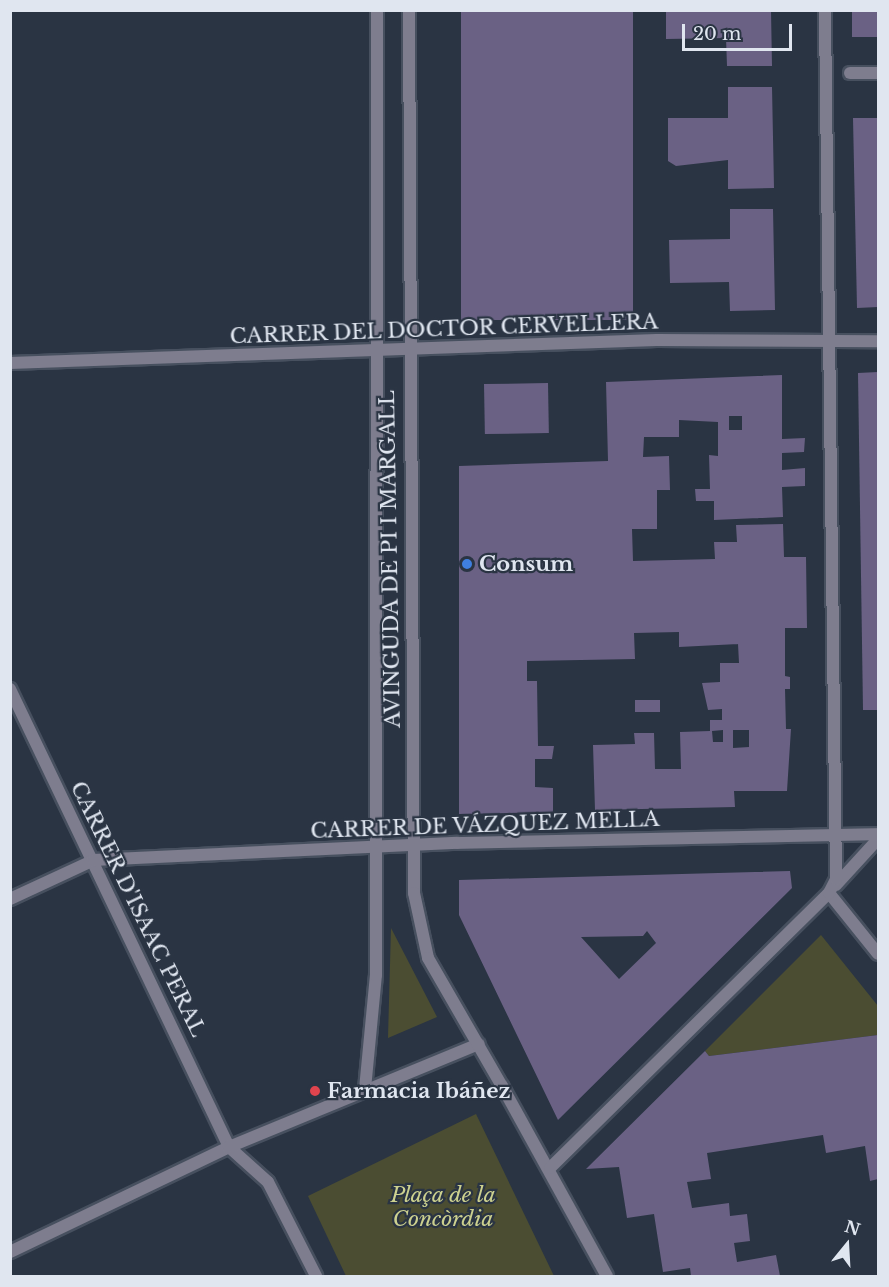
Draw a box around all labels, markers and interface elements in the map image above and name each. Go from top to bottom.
scale bar [685,12,794,50]
text: 20 m [693,23,741,45]
street label: CARRER DEL DOCTOR CERVELLERA [228,309,660,349]
street label: AVINGUDA DE PI I MARGALL [374,389,406,729]
place label: Consum [479,551,573,577]
marker: Consum [460,557,474,571]
street label: CARRER D'ISAAC PERAL [65,777,211,1041]
street label: CARRER DE VÁZQUEZ MELLA [309,806,661,844]
place label: Farmacia Ibáñez [327,1078,510,1104]
marker: Farmacia Ibáñez [308,1084,322,1098]
park label: Plaça de la Concòrdia [390,1182,496,1232]
north arrow [817,1215,877,1275]
text: N [842,1216,863,1240]

